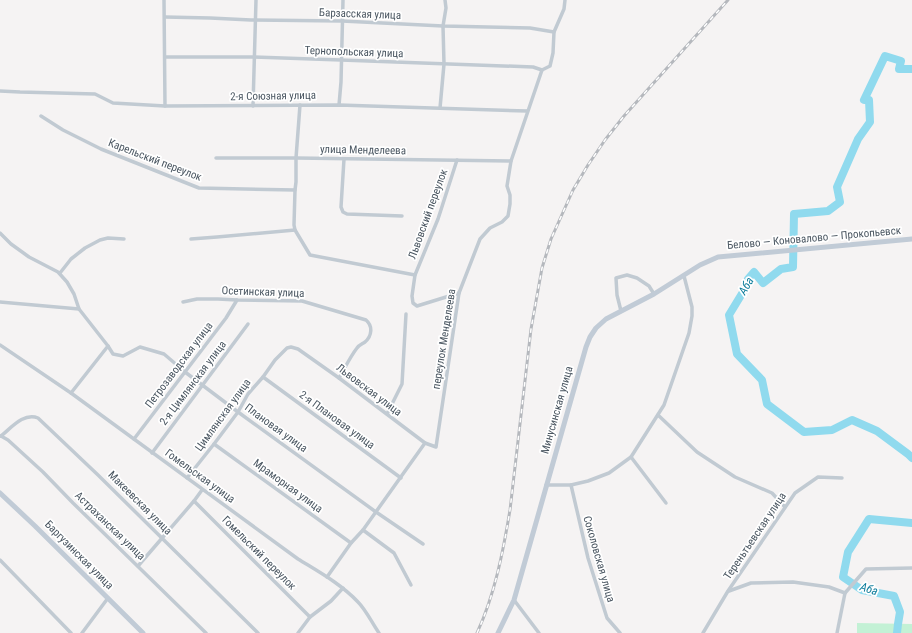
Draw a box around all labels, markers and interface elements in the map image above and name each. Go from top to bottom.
street label: Барзасская улица [319,6,401,22]
street label: Тернопольская улица [304,44,404,60]
street label: 2-я Союзная улица [230,89,316,103]
street label: Карельский переулок [106,136,204,184]
street label: улица Менделеева [320,143,406,157]
street label: Львовский переулок [406,167,451,261]
street label: Белово — Коновалово — Прокопьевск [727,224,902,252]
water label: Аба [735,275,757,298]
street label: Осетинская улица [221,284,305,300]
street label: переулок Менделеева [430,288,458,390]
street label: Петрозаводская улица [142,319,216,411]
street label: 2-я Цимлянская улица [157,338,229,428]
street label: Львовская улица [334,361,404,419]
street label: Минусинская улица [538,365,576,455]
street label: Цимлянская улица [192,376,254,454]
street label: 2-я Плановая улица [297,388,377,452]
street label: Плановая улица [242,401,310,455]
street label: Гомельская улица [163,446,237,506]
street label: Мраморная улица [251,457,325,515]
street label: Макеевская улица [105,468,175,538]
street label: Астраханская улица [72,489,148,563]
street label: Тереньтьевская улица [721,490,789,582]
street label: Гомельский переулок [219,513,299,593]
street label: Соколовская улица [580,514,618,604]
street label: Баргузинская улица [42,518,116,592]
water label: Аба [857,579,880,598]

